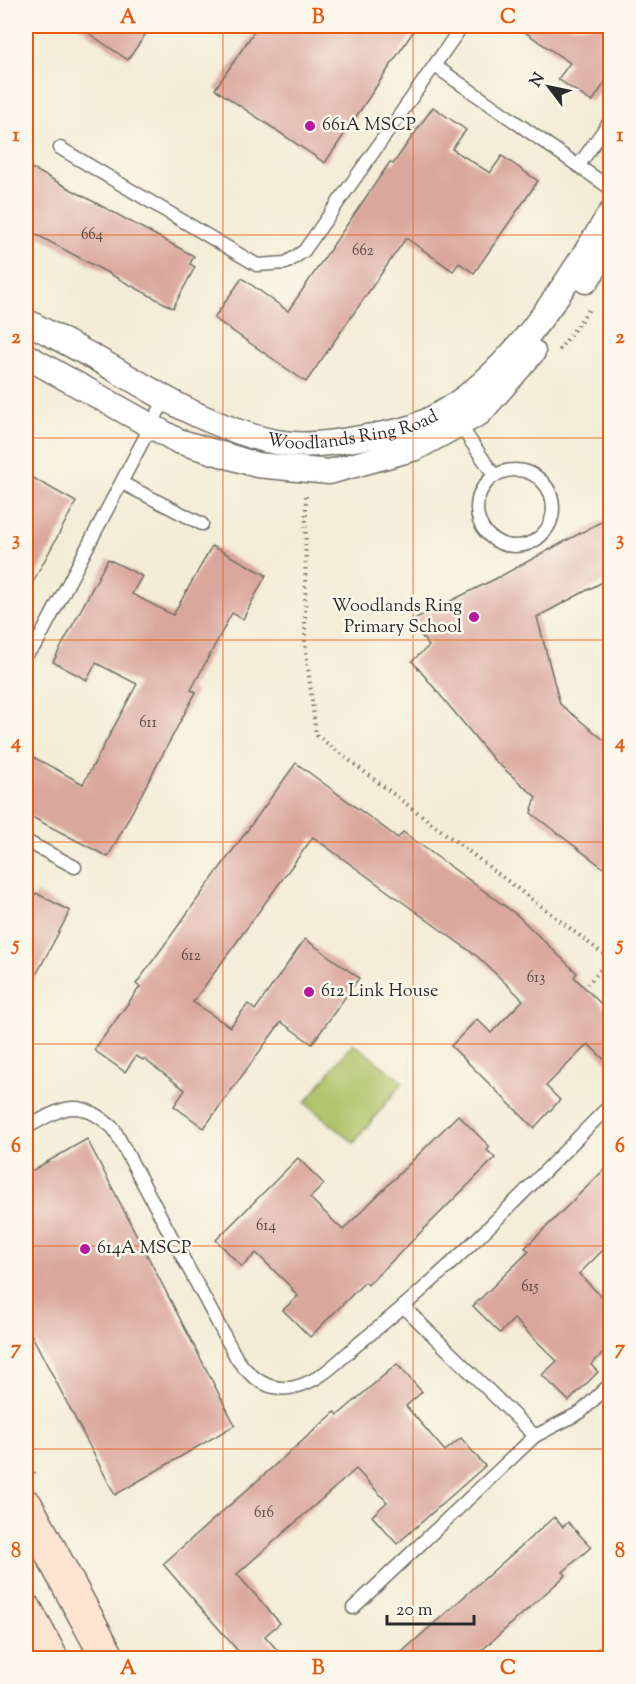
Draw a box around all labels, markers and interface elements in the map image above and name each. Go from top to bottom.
text: A [120,4,137,33]
text: B [312,4,325,33]
text: C [500,4,516,33]
north arrow [519,57,579,117]
text: N [525,69,552,92]
place label: 661A MSCP [322,113,416,139]
marker: 661A MSCP [303,119,317,133]
text: 1 [13,122,20,151]
text: 1 [617,122,624,151]
house number: 664 [81,225,104,246]
house number: 662 [352,241,374,262]
text: 2 [11,324,21,353]
text: 2 [615,324,625,353]
street label: Woodlands Ring Road [265,404,443,458]
text: 3 [12,526,20,555]
text: 3 [616,526,624,555]
place label: Woodlands Ring Primary School [332,594,462,641]
marker: Woodlands Ring Primary School [467,610,481,624]
house number: 611 [139,713,157,734]
text: 4 [10,729,21,758]
text: 4 [614,729,625,758]
text: 5 [11,931,20,960]
text: 5 [615,931,624,960]
house number: 612 [181,946,201,967]
house number: 613 [527,968,545,989]
place label: 612 Link House [321,979,438,1005]
marker: 612 Link House [302,985,316,999]
text: 6 [11,1133,21,1162]
text: 6 [615,1133,625,1162]
house number: 614 [256,1216,276,1237]
place label: 614A MSCP [97,1236,191,1262]
marker: 614A MSCP [78,1242,92,1256]
house number: 615 [521,1277,539,1298]
text: 7 [11,1335,22,1364]
text: 7 [615,1335,626,1364]
house number: 616 [254,1503,274,1524]
text: 8 [11,1538,21,1567]
text: 8 [615,1538,625,1567]
scale bar [387,1588,474,1626]
text: 20 m [396,1598,433,1624]
text: A [120,1655,137,1684]
text: B [312,1655,325,1684]
text: C [500,1655,516,1684]

